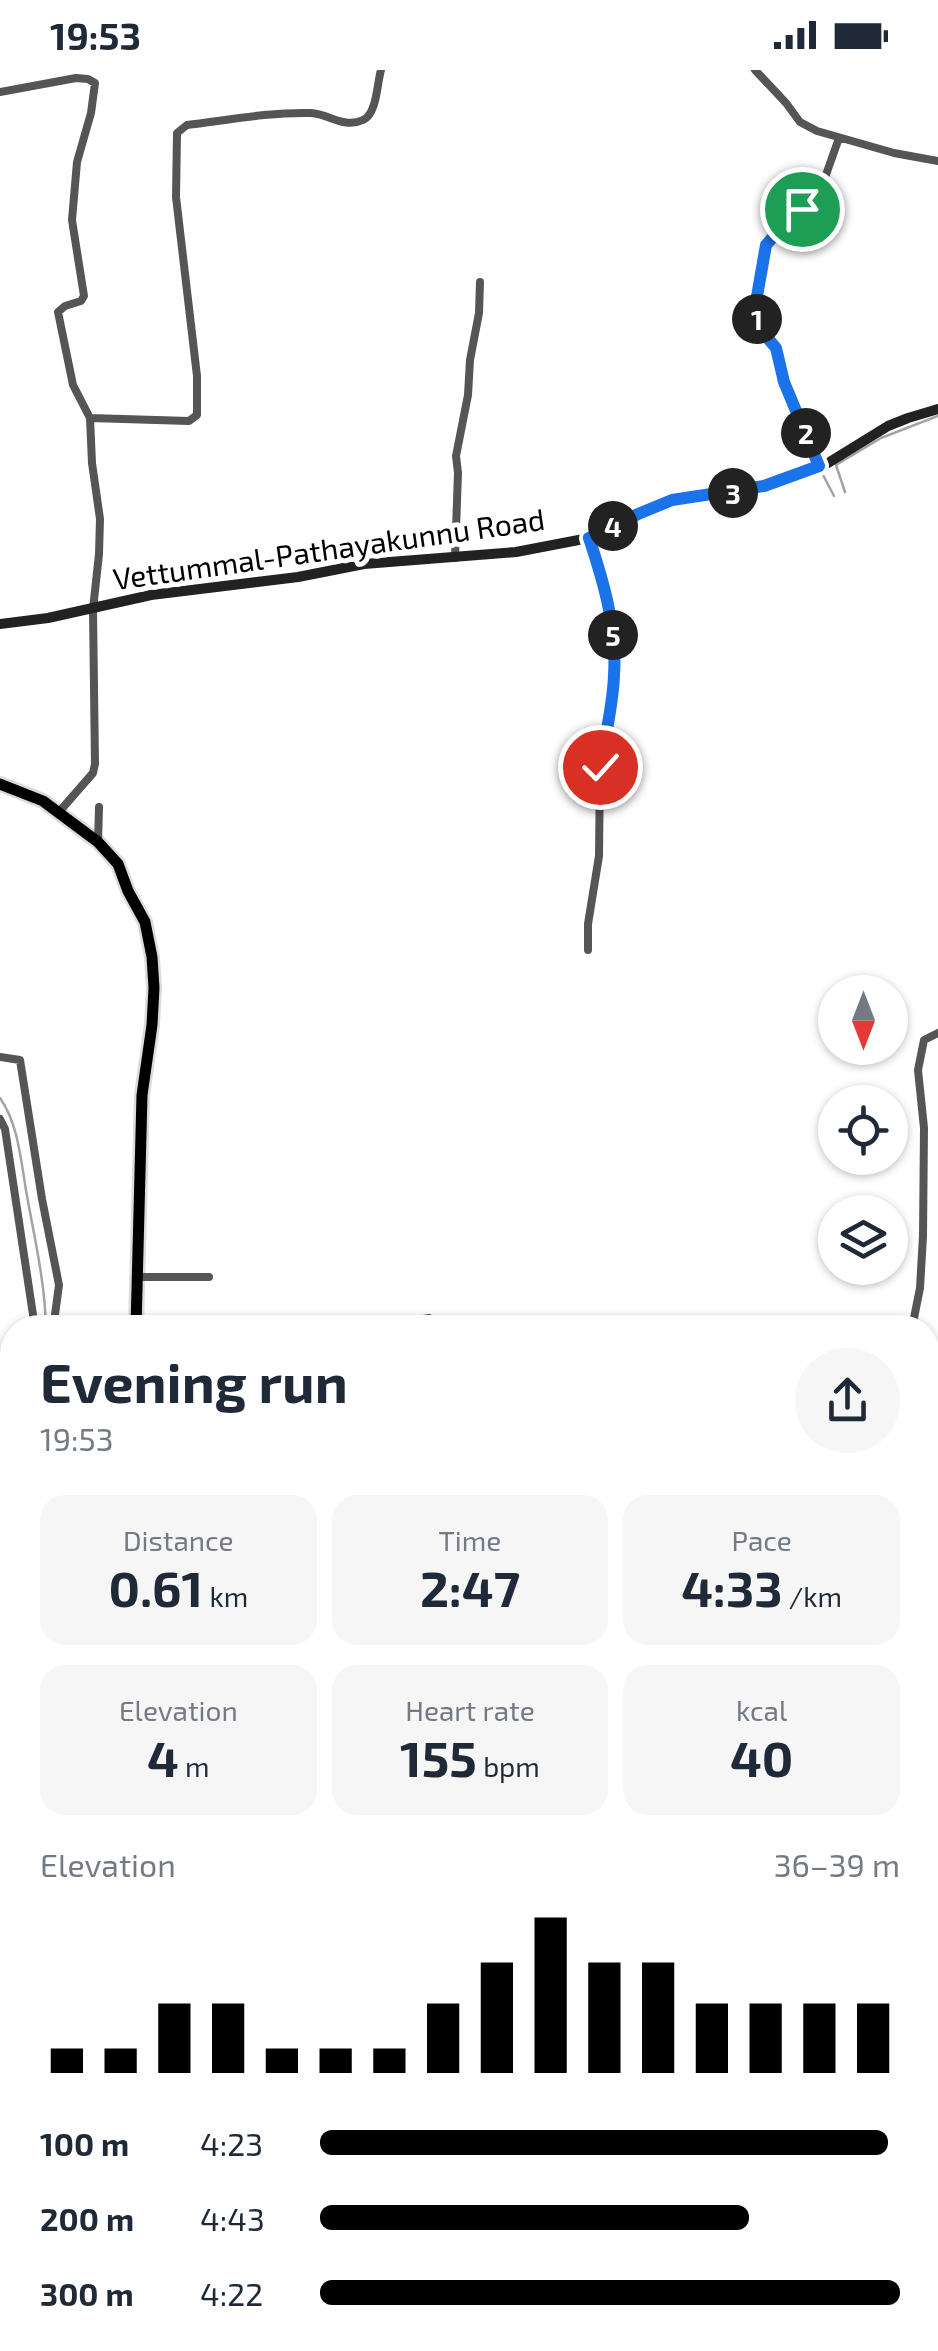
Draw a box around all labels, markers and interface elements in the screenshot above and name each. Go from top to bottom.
text: 19:53 [50,12,141,58]
pin [760,167,845,252]
icon: arrive [775,182,830,237]
pin: 1 [732,294,782,344]
text: 1 [751,302,763,336]
pin: 2 [781,408,831,458]
text: 2 [798,416,814,450]
pin: 3 [708,468,758,518]
text: 3 [725,476,741,510]
street label: Vettummal-Pathayakunnu Road [110,500,547,596]
pin: 4 [588,501,638,551]
text: 4 [604,509,622,543]
pin: 5 [588,610,638,660]
text: 5 [605,618,621,652]
pin [558,725,643,810]
icon: check [573,740,628,795]
north arrow [818,975,908,1065]
map controls [818,975,908,1285]
button: locate [818,1085,908,1175]
button: layers [818,1195,908,1285]
text: Evening run [40,1348,348,1414]
button: share [795,1348,900,1453]
text: 19:53 [40,1419,114,1457]
text: Distance [123,1523,234,1557]
text: Time [439,1523,501,1557]
text: Pace [732,1523,792,1557]
text: 0.61 [108,1557,203,1617]
text: 2:47 [420,1557,520,1617]
text: 4:33 [681,1557,783,1617]
text: km [203,1579,248,1613]
text: /km [783,1579,842,1613]
text: Elevation [119,1693,238,1727]
text: Heart rate [405,1693,535,1727]
text: kcal [736,1693,787,1727]
text: 4 [147,1727,179,1787]
text: 155 [400,1727,477,1787]
text: 40 [730,1727,793,1787]
text: m [179,1749,210,1783]
text: bpm [477,1749,540,1783]
text: Elevation [40,1845,176,1883]
text: 36–39 m [774,1845,900,1883]
text: 100 m [40,2124,129,2162]
text: 4:23 [200,2124,263,2162]
text: 200 m [40,2199,134,2237]
text: 4:43 [200,2199,265,2237]
text: 300 m [40,2274,134,2312]
text: 4:22 [200,2274,263,2312]

